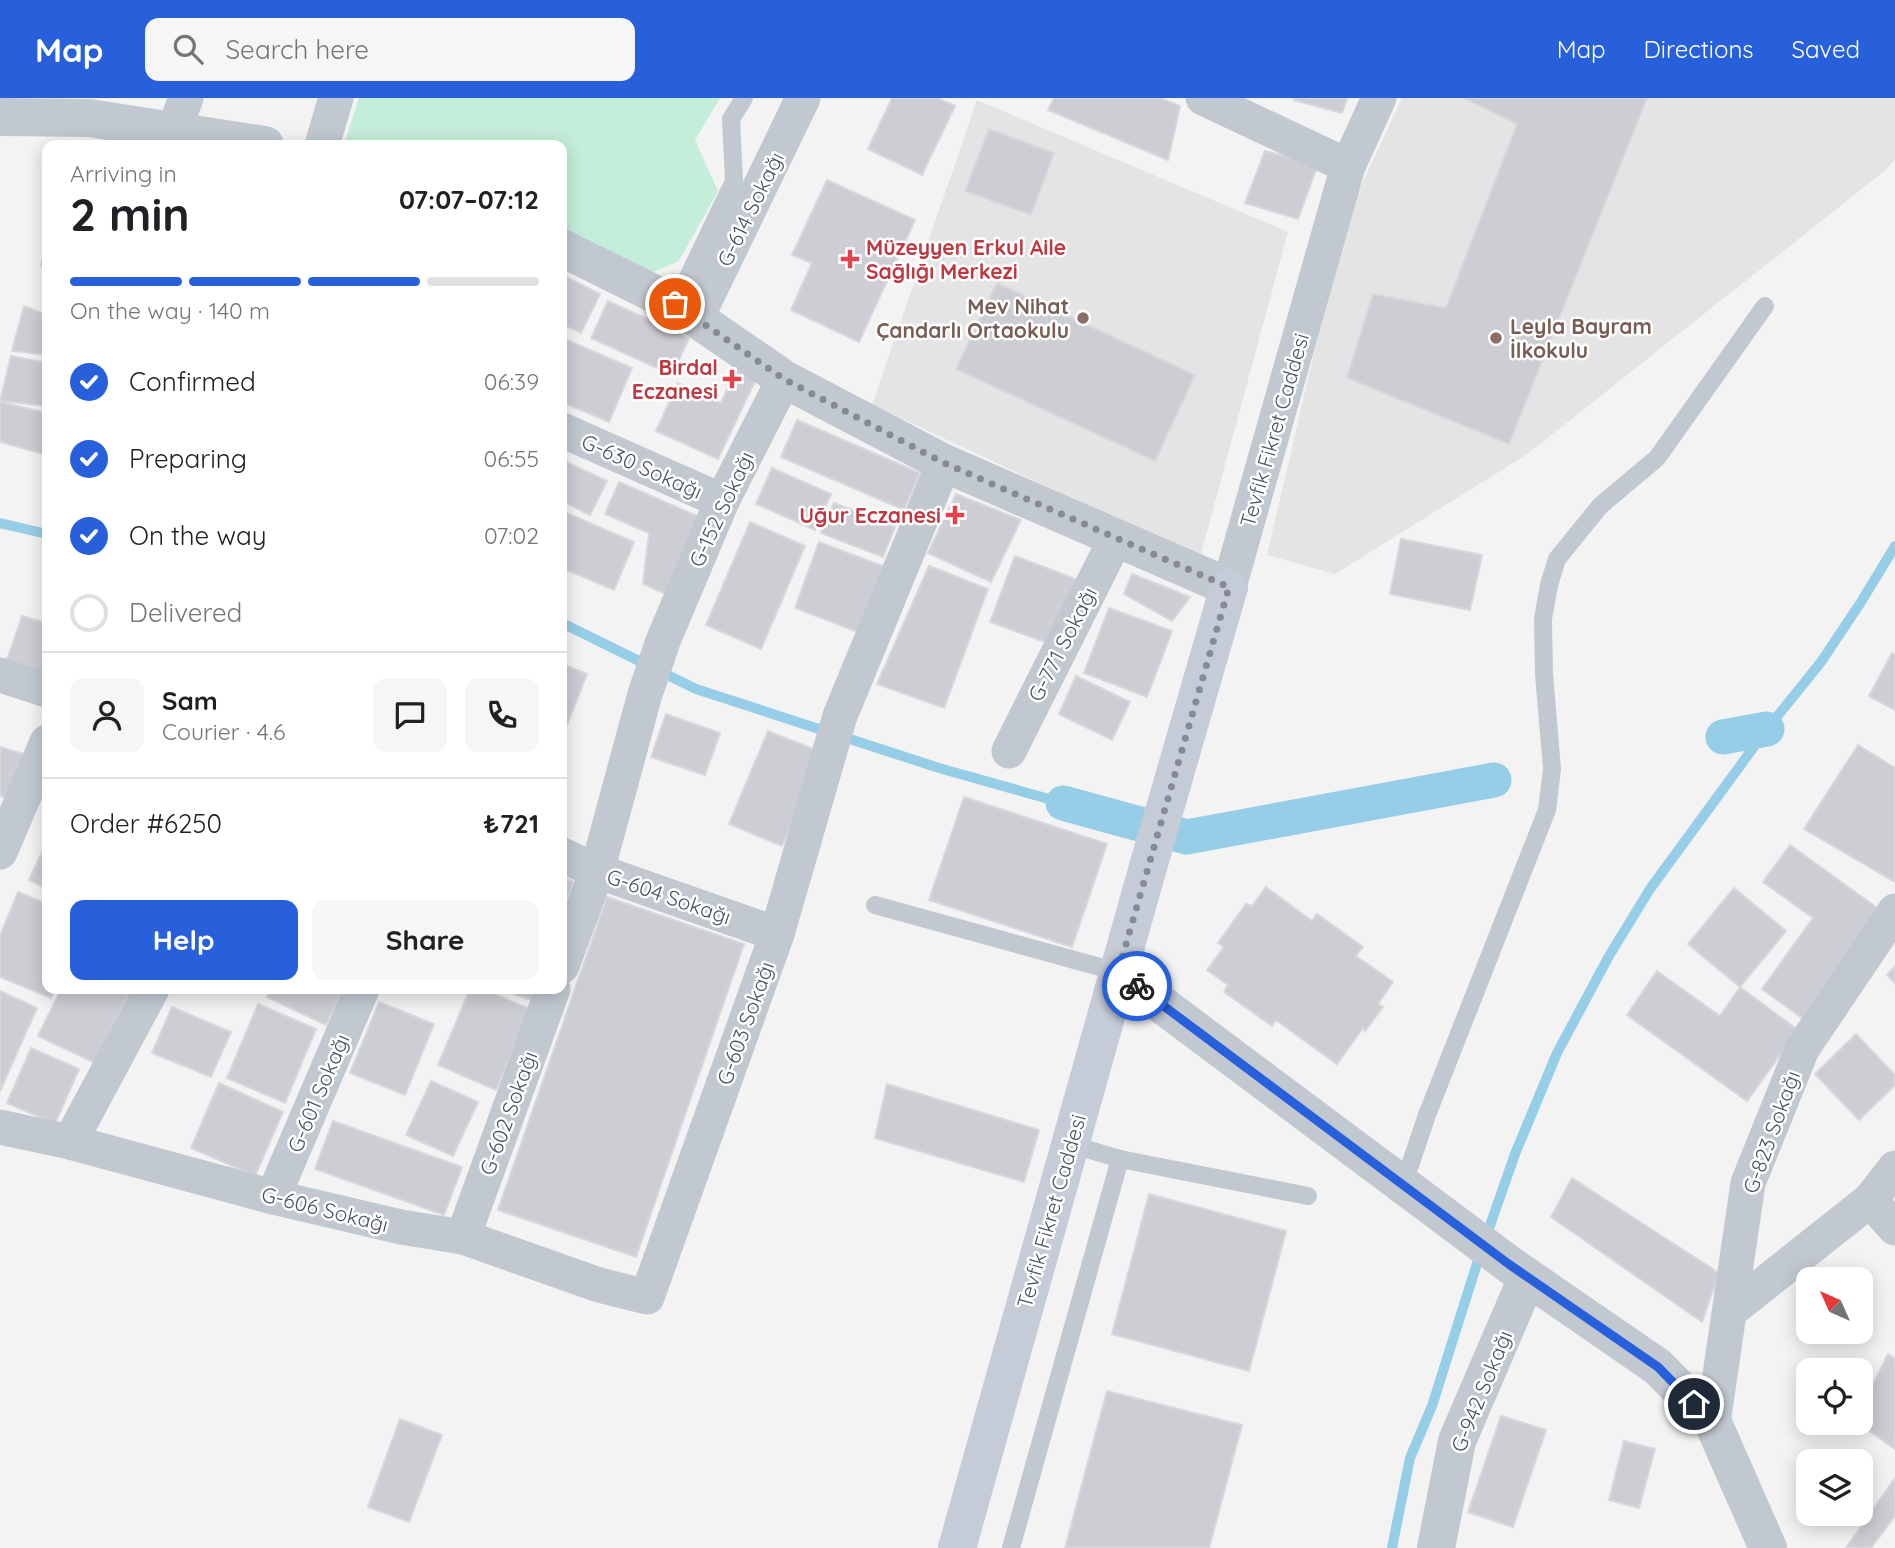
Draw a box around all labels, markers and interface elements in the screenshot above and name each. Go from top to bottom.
search box [145,18,635,81]
text: Map [35,29,103,70]
icon: search [169,30,207,68]
text: Search here [225,33,369,66]
text: Map [1557,34,1606,64]
text: Directions [1644,34,1754,64]
text: Saved [1792,34,1860,64]
street label: G-614 Sokağı [711,147,789,271]
text: Arriving in [70,159,177,188]
text: 07:07–07:12 [399,183,539,216]
text: 2 min [70,185,190,243]
place label: Müzeyyen Erkul Aile Sağlığı Merkezi [866,234,1066,284]
marker: Müzeyyen Erkul Aile Sağlığı Merkezi [840,249,860,269]
pin [645,274,705,334]
icon: bag [656,285,694,323]
place label: Mev Nihat Çandarlı Ortaokulu [876,293,1069,343]
text: On the way · 140 m [70,296,270,325]
marker: Mev Nihat Çandarlı Ortaokulu [1075,310,1091,326]
place label: Leyla Bayram İlkokulu [1510,313,1652,363]
street label: Tevfik Fikret Caddesi [1234,330,1314,530]
marker: Leyla Bayram İlkokulu [1488,330,1504,346]
place label: Birdal Eczanesi [632,354,718,404]
icon: check [70,363,108,401]
text: Confirmed [129,365,256,398]
text: 06:39 [484,367,539,396]
marker: Birdal Eczanesi [724,371,740,387]
street label: G-630 Sokağı [578,428,706,504]
icon: check [70,440,108,478]
text: Preparing [129,442,247,475]
text: 06:55 [484,444,539,473]
street label: G-152 Sokağı [683,447,759,571]
place label: Uğur Eczanesi [799,502,941,528]
marker: Uğur Eczanesi [947,507,963,523]
icon: check [70,517,108,555]
text: On the way [129,519,267,552]
text: 07:02 [484,521,539,550]
street label: G-771 Sokağı [1022,583,1102,705]
text: Delivered [129,596,242,629]
button: person [70,678,144,752]
button: chat [373,678,447,752]
button: phone [465,678,539,752]
text: Sam [162,684,218,717]
text: Courier · 4.6 [162,717,285,746]
text: Order #6250 [70,807,222,840]
text: ₺721 [483,807,539,840]
street label: G-604 Sokağı [604,863,734,929]
button: Help [70,900,298,980]
button: Share [312,900,539,980]
courier [1102,951,1172,1021]
street label: G-603 Sokağı [711,958,779,1088]
icon: bike [1118,967,1156,1005]
street label: G-601 Sokağı [281,1030,355,1156]
street label: G-602 Sokağı [474,1048,542,1178]
street label: G-823 Sokağı [1737,1067,1805,1197]
street label: Tevfik Fikret Caddesi [1011,1111,1091,1311]
street label: G-606 Sokağı [259,1181,391,1237]
north arrow [1796,1267,1872,1344]
map controls [1796,1267,1873,1526]
street label: G-942 Sokağı [1445,1326,1517,1456]
button: locate [1796,1358,1873,1435]
pin [1664,1374,1724,1434]
icon: home [1675,1385,1713,1423]
button: layers [1796,1449,1873,1526]

